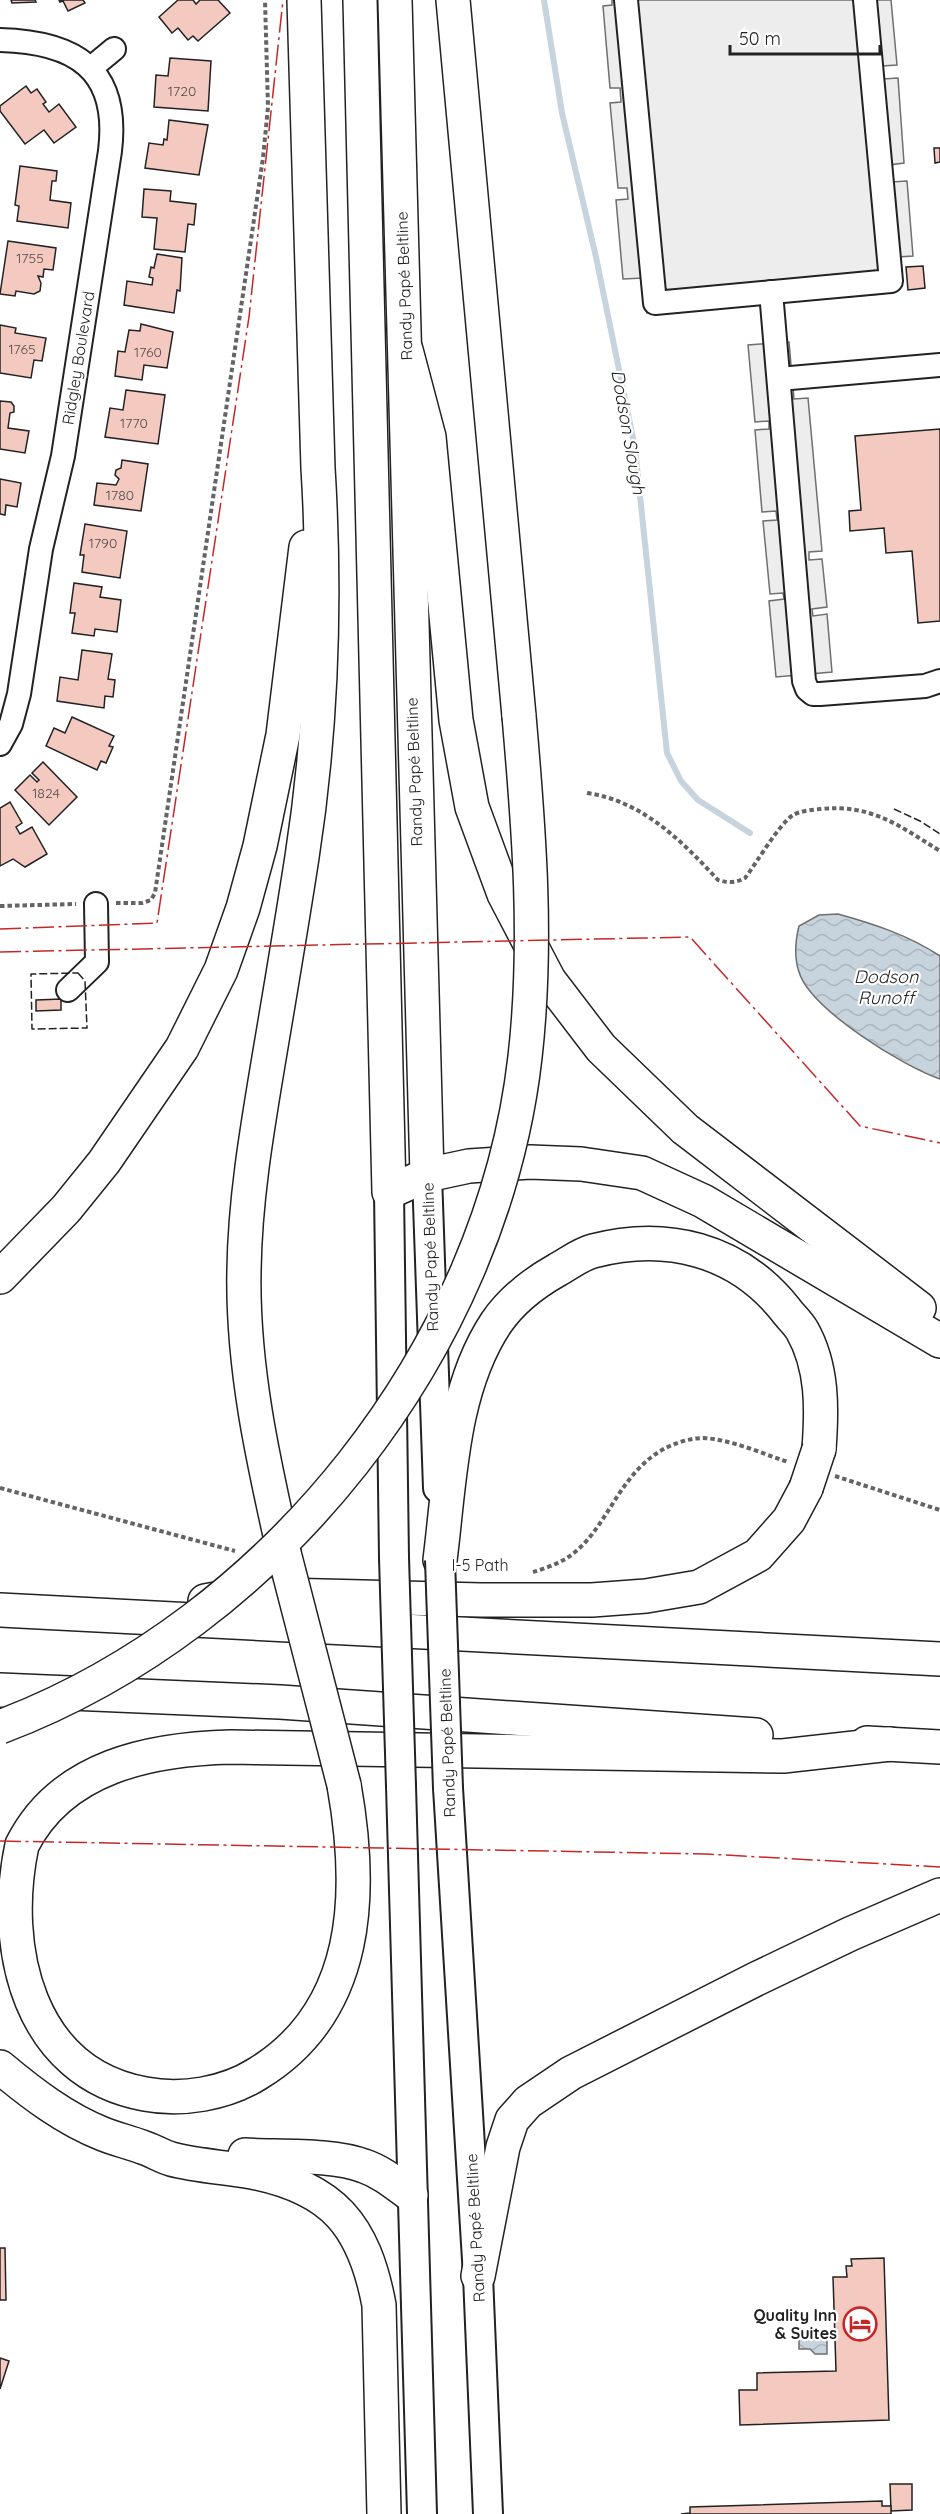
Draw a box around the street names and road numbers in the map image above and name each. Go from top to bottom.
street label: Randy Papé Beltline [391,211,417,361]
street label: Ridgley Boulevard [58,290,98,426]
street label: Randy Papé Beltline [401,697,427,847]
street label: Randy Papé Beltline [417,1182,443,1332]
street label: I-5 Path [452,1555,509,1575]
street label: Randy Papé Beltline [434,1668,460,1818]
street label: Randy Papé Beltline [461,2153,489,2303]

